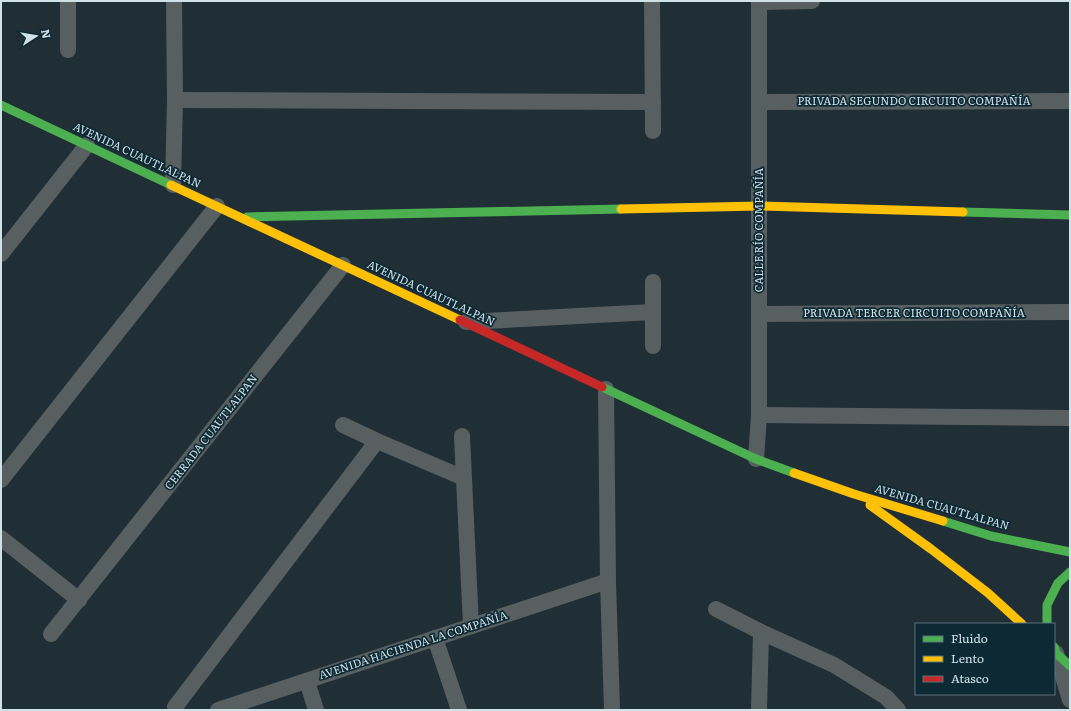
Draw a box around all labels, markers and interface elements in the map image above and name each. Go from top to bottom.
north arrow [16,16,56,56]
text: N [38,28,56,40]
street label: PRIVADA SEGUNDO CIRCUITO COMPAÑÍA [797,92,1031,108]
street label: AVENIDA CUAUTLALPAN [71,117,204,191]
street label: CALLE RÍO COMPAÑÍA [750,168,766,292]
street label: AVENIDA CUAUTLALPAN [365,255,498,329]
street label: PRIVADA TERCER CIRCUITO COMPAÑÍA [803,304,1025,320]
street label: CERRADA CUAUTLALPAN [160,370,260,492]
street label: AVENIDA CUAUTLALPAN [873,479,1011,533]
street label: AVENIDA HACIENDA LA COMPAÑÍA [316,606,509,682]
legend [915,623,1055,695]
text: Fluido [951,629,988,647]
text: Lento [951,649,984,667]
text: Atasco [951,669,989,687]

